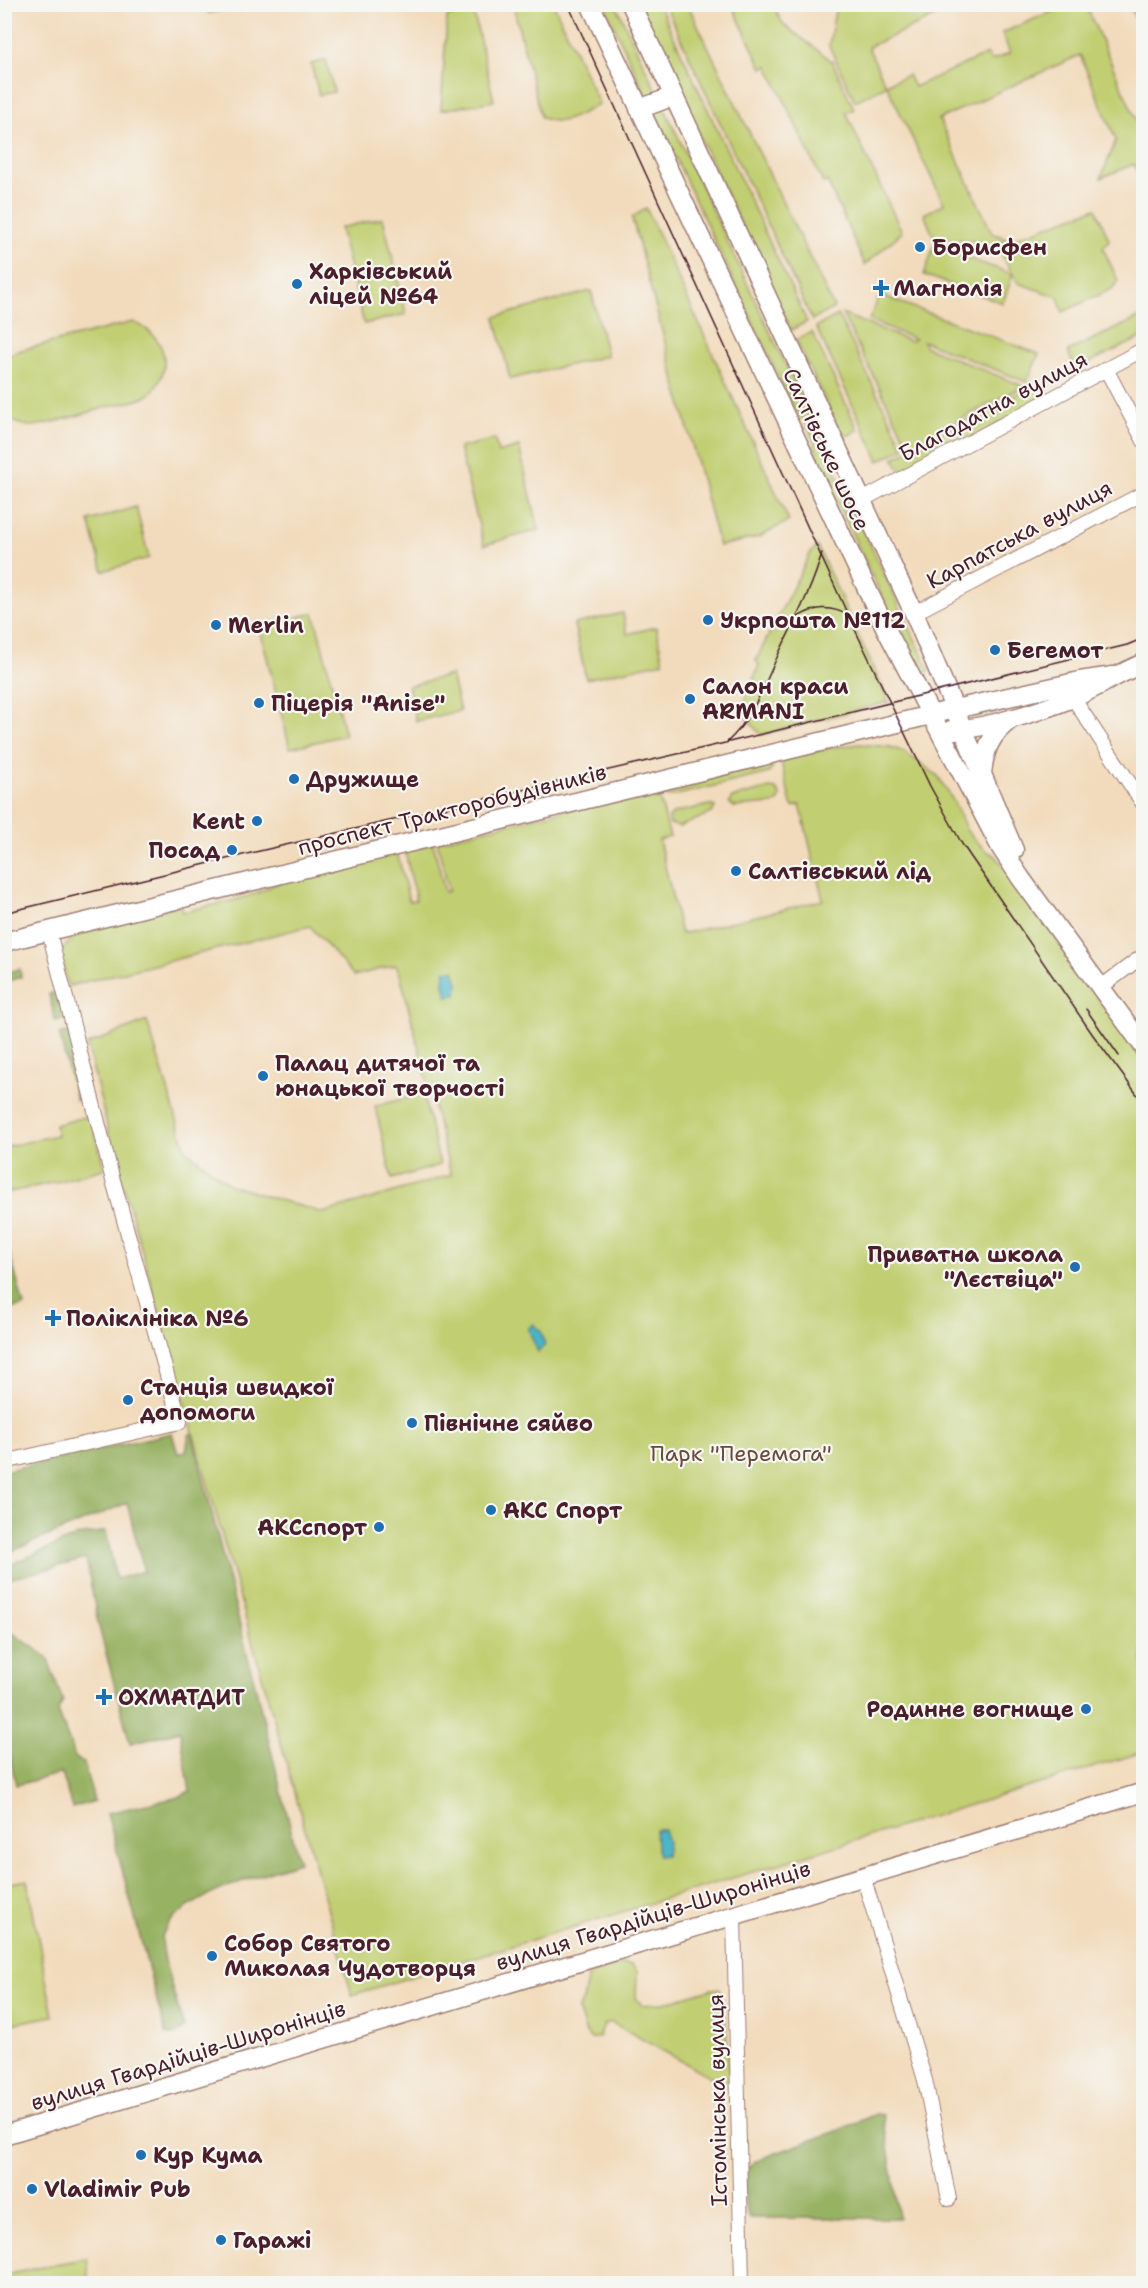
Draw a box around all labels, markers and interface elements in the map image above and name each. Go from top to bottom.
place label: Борисфен [932,233,1047,262]
marker: Борисфен [913,240,927,254]
place label: Харківський ліцей №64 [309,257,452,311]
place label: Магнолія [893,274,1003,303]
marker: Харківський ліцей №64 [290,277,304,291]
marker: Магнолія [874,281,888,295]
street label: Благодатна вулиця [894,344,1092,468]
street label: Салтівське шосе [776,363,877,535]
street label: Карпатська вулиця [921,473,1117,596]
place label: Укрпошта №112 [720,606,905,635]
place label: Merlin [228,611,304,640]
marker: Укрпошта №112 [701,613,715,627]
marker: Merlin [209,618,223,632]
place label: Бегемот [1007,636,1104,665]
marker: Бегемот [988,643,1002,657]
place label: Салон краси ARMANI [702,672,849,726]
place label: Піцерія "Anise" [271,689,445,718]
marker: Салон краси ARMANI [683,692,697,706]
marker: Піцерія "Anise" [252,696,266,710]
street label: проспект Тракторобудівників [295,757,610,862]
place label: Дружище [306,765,419,794]
marker: Дружище [287,772,301,786]
place label: Kent [192,807,245,836]
marker: Kent [250,814,264,828]
place label: Посад [148,836,221,865]
marker: Посад [225,843,239,857]
place label: Салтівський лід [748,857,932,886]
marker: Салтівський лід [729,864,743,878]
place label: Палац дитячої та юнацької творчості [275,1049,505,1103]
marker: Палац дитячої та юнацької творчості [256,1069,270,1083]
place label: Приватна школа "Лєствіца" [867,1240,1063,1294]
marker: Приватна школа "Лєствіца" [1068,1260,1082,1274]
place label: Поліклініка №6 [66,1304,249,1333]
marker: Поліклініка №6 [44,1309,62,1327]
place label: Станція швидкої допомоги [140,1373,335,1427]
marker: Станція швидкої допомоги [121,1393,135,1407]
place label: Північне сяйво [424,1409,593,1438]
marker: Північне сяйво [405,1416,419,1430]
park label: Парк "Перемога" [650,1439,832,1468]
place label: АКС Спорт [503,1496,623,1525]
marker: АКС Спорт [484,1503,498,1517]
place label: АКСспорт [257,1513,368,1542]
marker: АКСспорт [372,1520,386,1534]
place label: ОХМАТДИТ [118,1683,245,1712]
marker: ОХМАТДИТ [95,1688,113,1706]
place label: Родинне вогнище [867,1695,1074,1724]
marker: Родинне вогнище [1079,1702,1093,1716]
street label: вулиця Гвардійців-Широнінців [492,1854,814,1977]
place label: Собор Святого Миколая Чудотворця [224,1929,476,1983]
marker: Собор Святого Миколая Чудотворця [205,1949,219,1963]
street label: Істомінська вулиця [701,1993,734,2207]
street label: вулиця Гвардійців-Широнінців [27,1994,349,2117]
place label: Кур Кума [153,2141,263,2170]
marker: Кур Кума [134,2148,148,2162]
place label: Vladimir Pub [44,2175,191,2204]
marker: Vladimir Pub [25,2182,39,2196]
place label: Гаражі [233,2226,312,2255]
marker: Гаражі [214,2233,228,2247]

